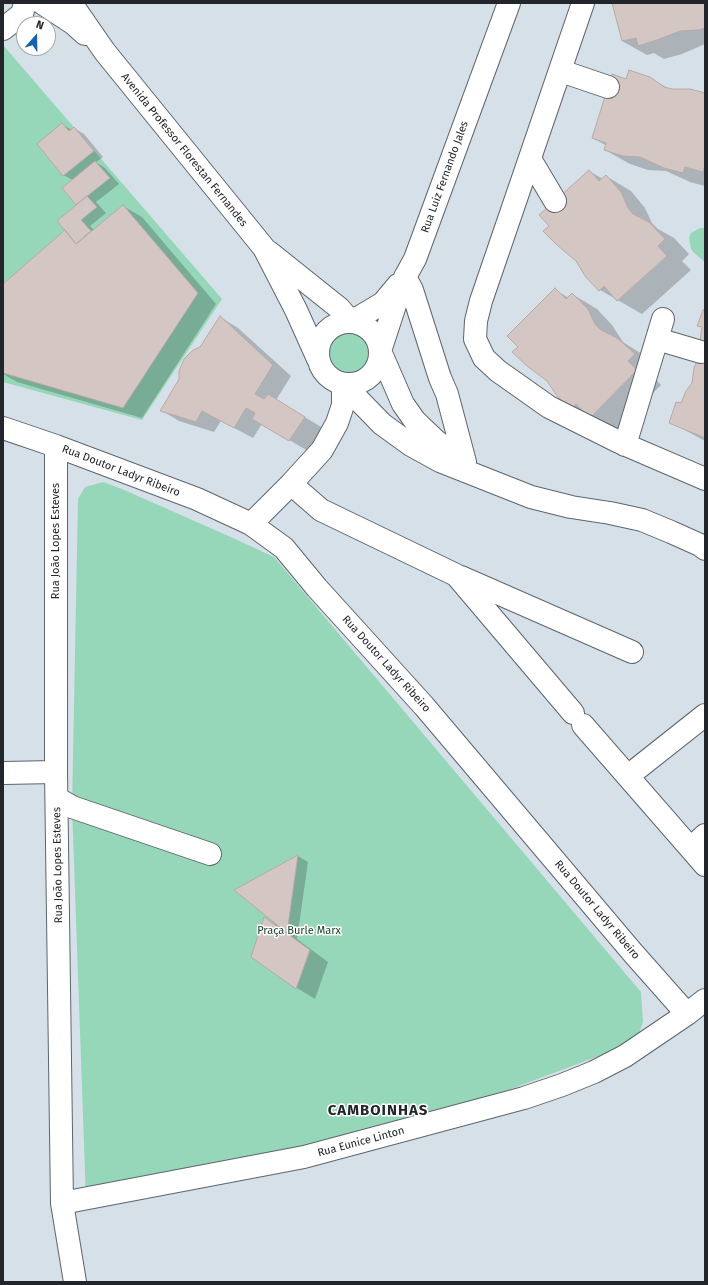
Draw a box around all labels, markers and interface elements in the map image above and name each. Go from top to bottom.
north arrow [16,16,56,56]
text: N [34,18,46,33]
street label: Avenida Professor Florestan Fernandes [118,71,250,229]
street label: Rua Luiz Fernando Jales [419,119,471,235]
street label: Rua Doutor Ladyr Ribeiro [60,442,182,500]
street label: Rua João Lopes Esteves [49,483,63,599]
street label: Rua Doutor Ladyr Ribeiro [339,613,433,715]
street label: Rua João Lopes Esteves [50,807,66,923]
street label: Rua Doutor Ladyr Ribeiro [552,858,642,962]
park label: Praça Burle Marx [257,924,341,938]
district label: CAMBOINHAS [328,1102,428,1120]
street label: Rua Eunice Linton [316,1124,406,1160]

